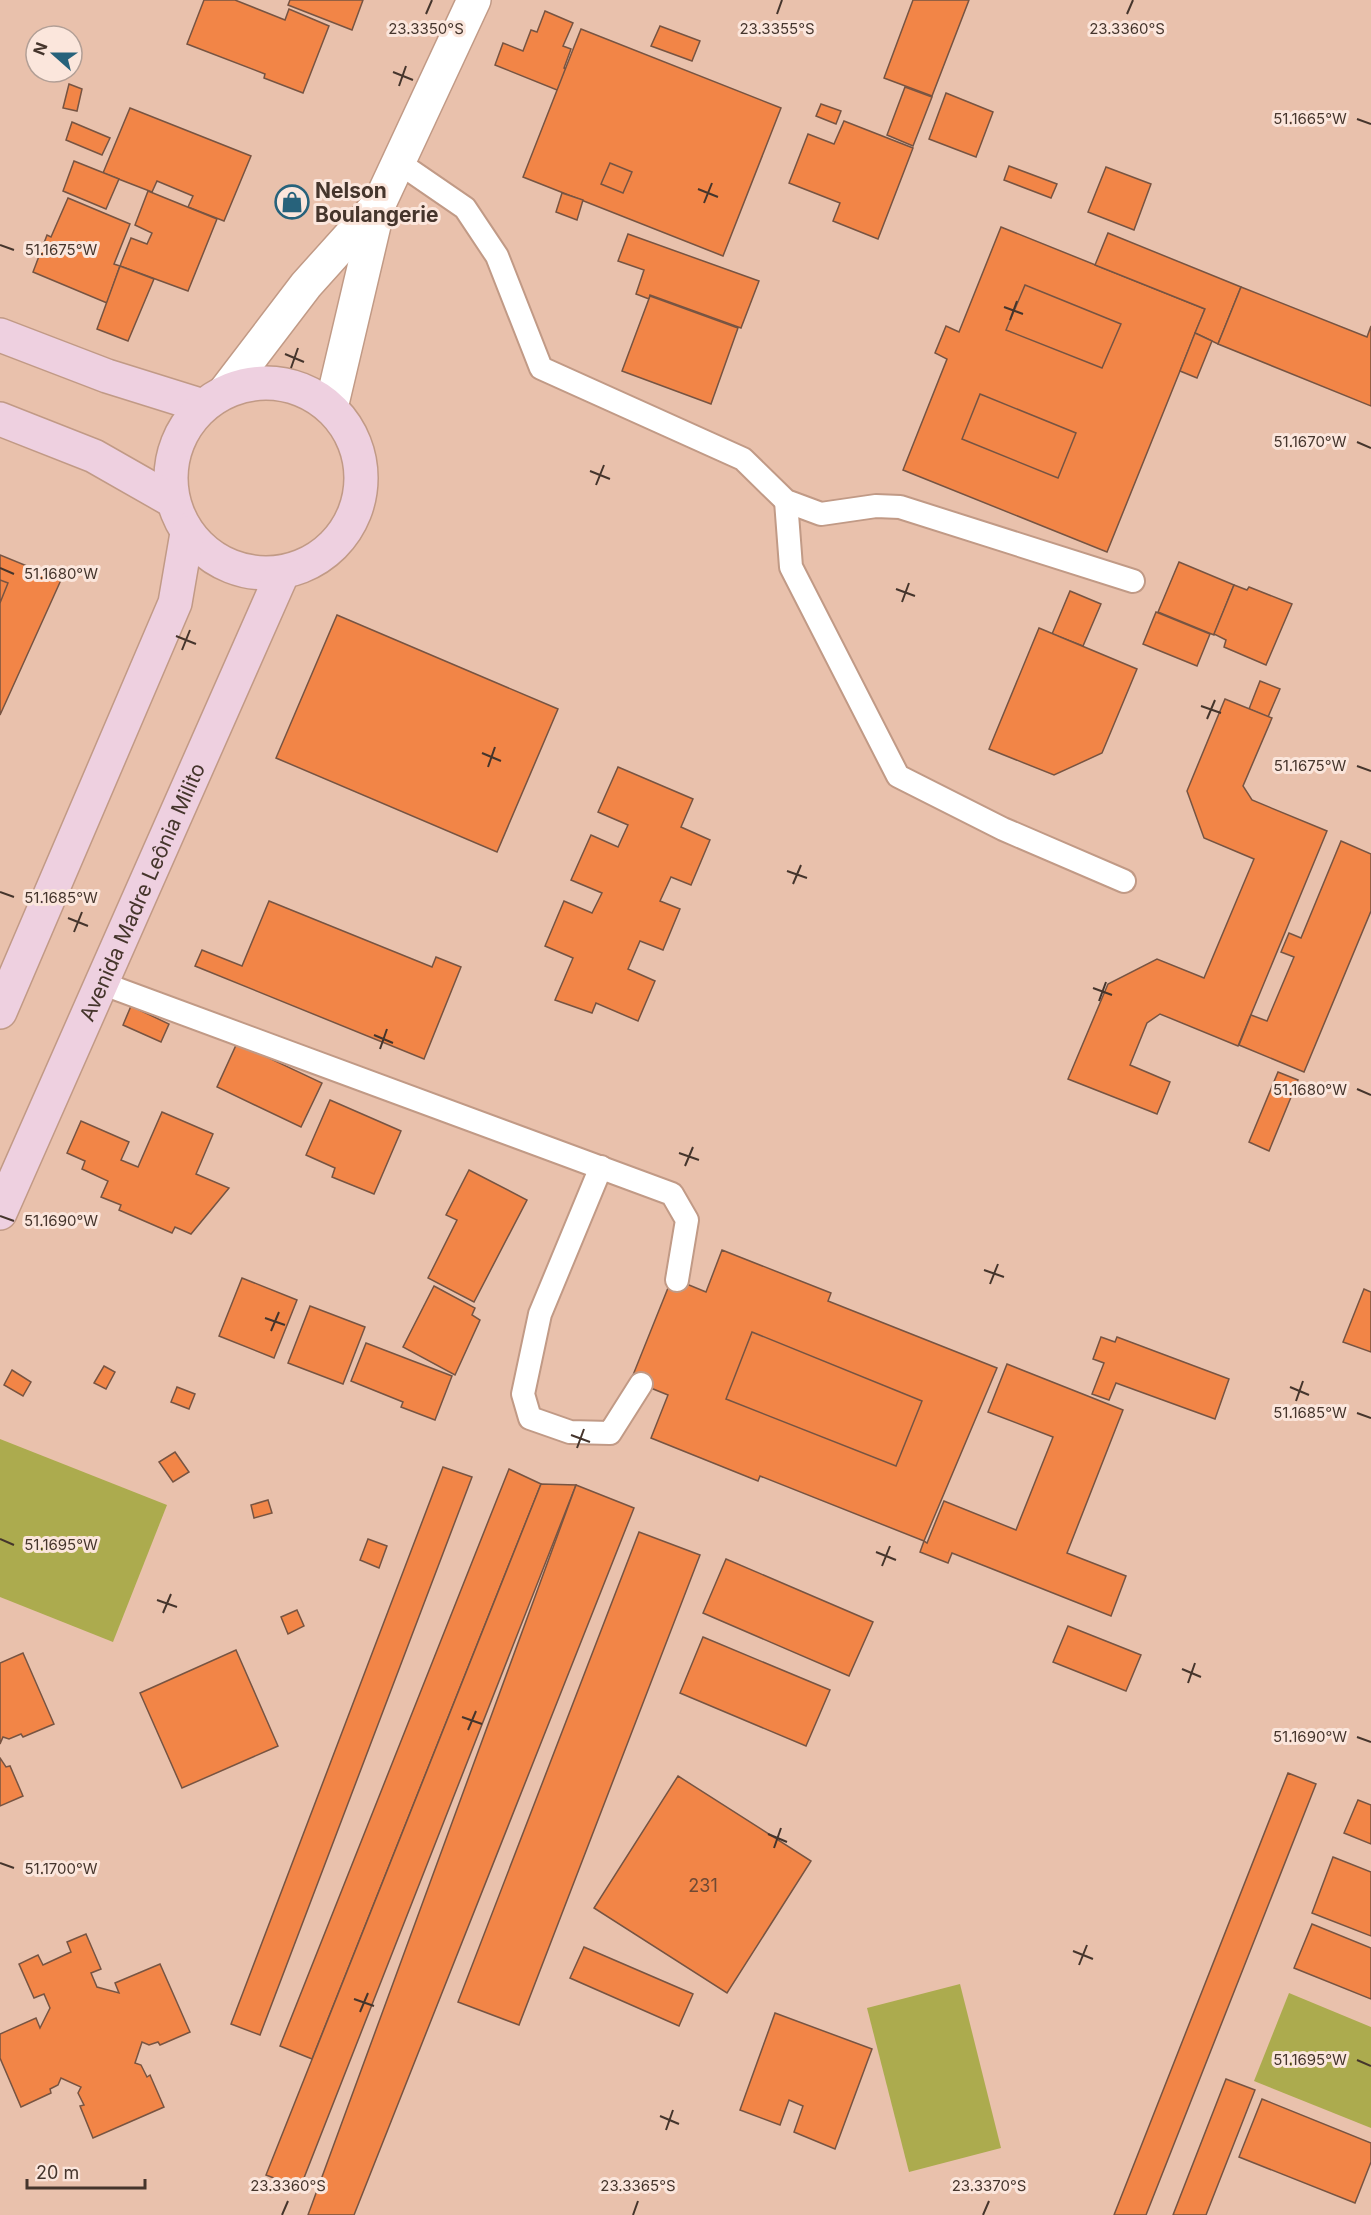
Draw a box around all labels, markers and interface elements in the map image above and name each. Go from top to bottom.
text: 23.3350°S [388,19,464,38]
text: 23.3355°S [739,19,815,38]
text: 23.3360°S [1089,19,1165,38]
north arrow [24,24,84,84]
text: N [28,39,52,58]
text: 51.1665°W [1273,109,1347,128]
place label: Nelson Boulangerie [315,178,439,227]
shop icon: Nelson Boulangerie [274,184,310,220]
text: 51.1675°W [25,240,98,259]
text: 51.1670°W [1274,432,1347,451]
text: 51.1680°W [24,564,98,583]
text: 51.1675°W [1274,756,1347,775]
street label: Avenida Madre Leônia Milito [74,759,210,1025]
text: 51.1685°W [24,888,98,907]
text: 51.1680°W [1273,1080,1347,1099]
text: 51.1690°W [24,1211,98,1230]
text: 51.1685°W [1273,1403,1347,1422]
text: 51.1695°W [24,1535,98,1554]
text: 51.1690°W [1273,1727,1347,1746]
text: 51.1700°W [24,1859,98,1878]
house number: 231 [688,1875,718,1896]
text: 51.1695°W [1273,2050,1347,2069]
scale bar [27,2152,146,2190]
text: 20 m [36,2162,79,2183]
text: 23.3360°S [250,2176,326,2195]
text: 23.3365°S [600,2176,676,2195]
text: 23.3370°S [952,2176,1026,2195]

